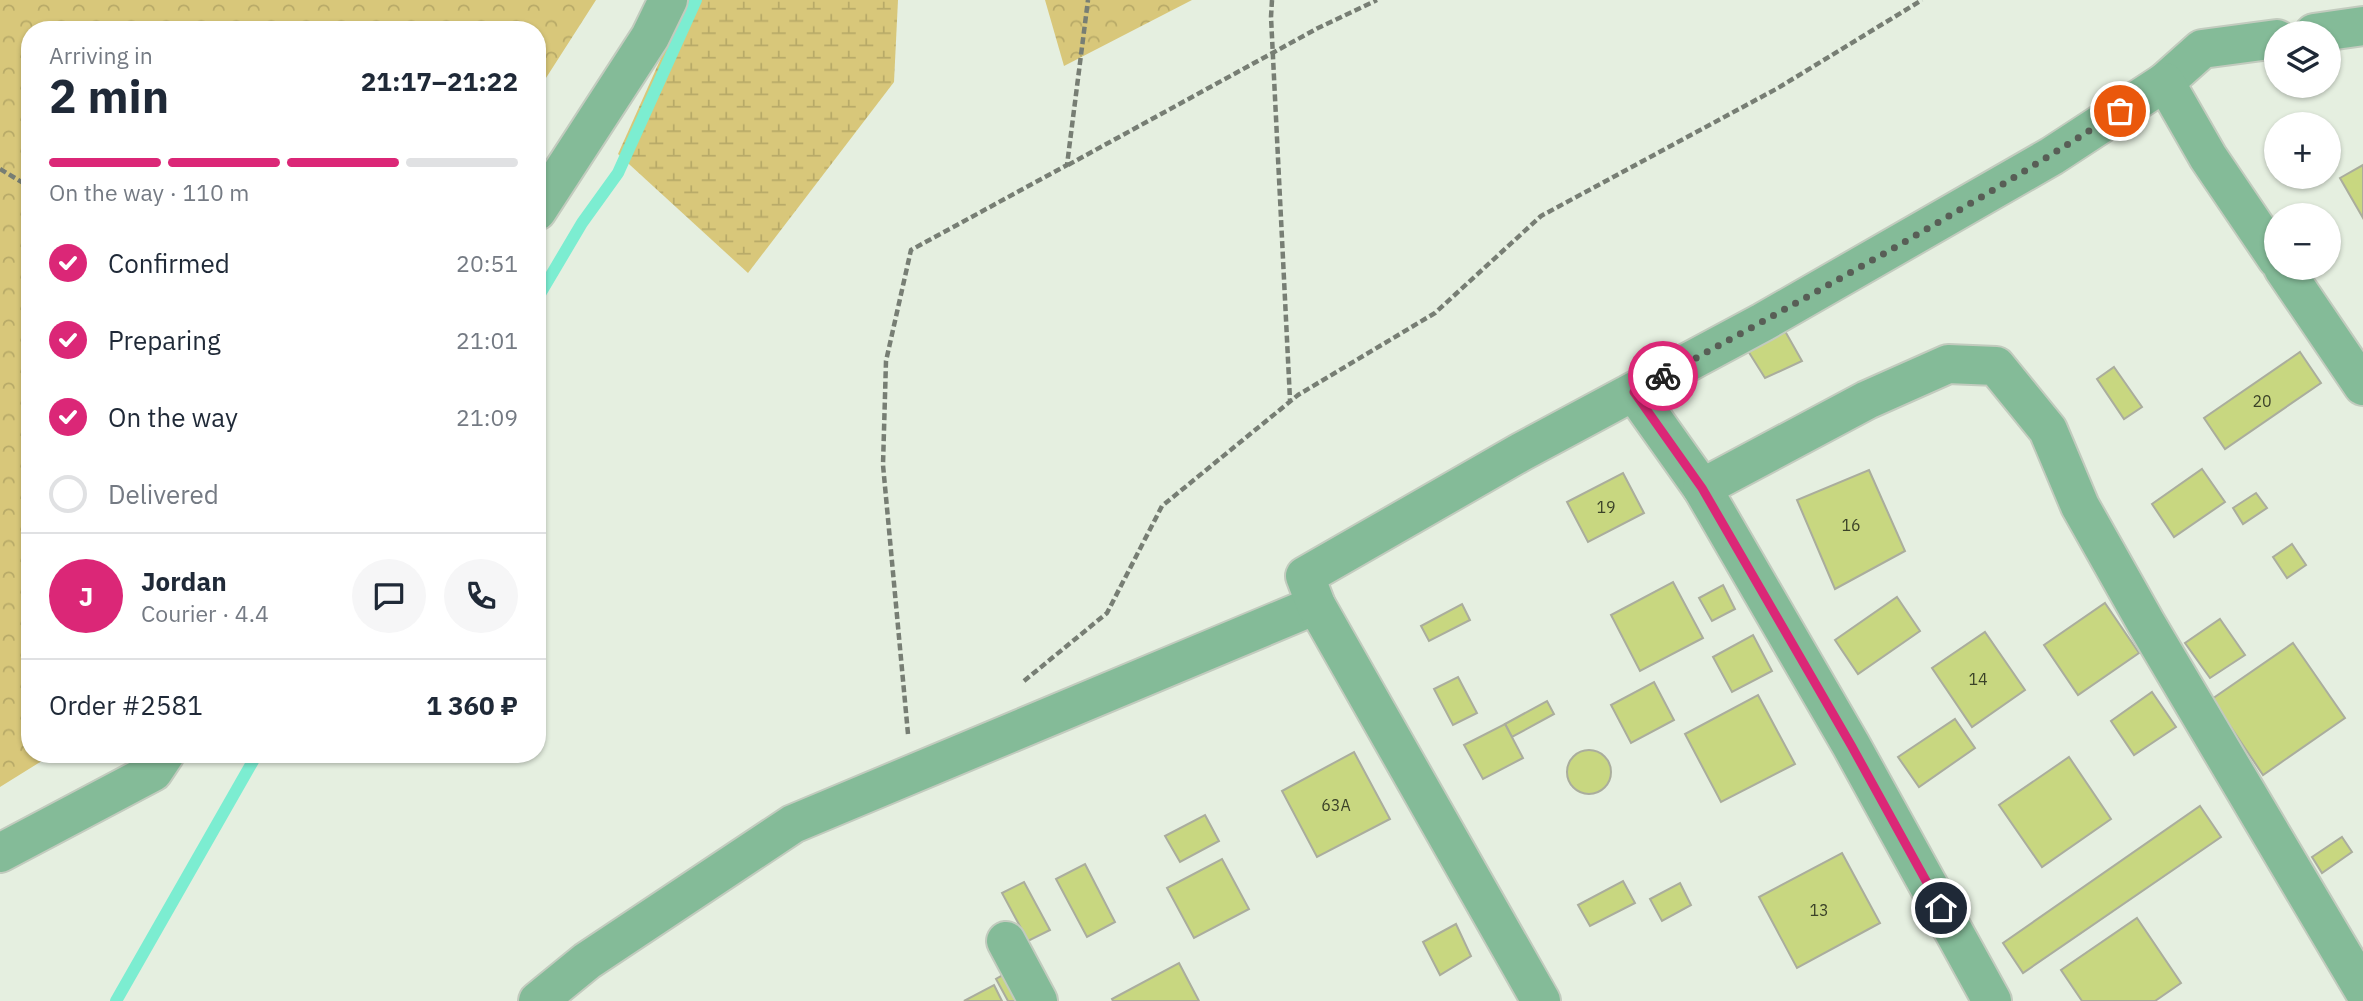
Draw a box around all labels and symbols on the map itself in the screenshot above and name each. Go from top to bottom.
pin [2090,81,2150,141]
courier [1628,341,1698,411]
house number: 20 [2252,391,2272,411]
house number: 19 [1596,497,1616,517]
house number: 16 [1841,515,1861,535]
house number: 14 [1968,669,1988,689]
house number: 63А [1321,795,1351,815]
pin [1911,878,1971,938]
house number: 13 [1809,900,1829,920]

